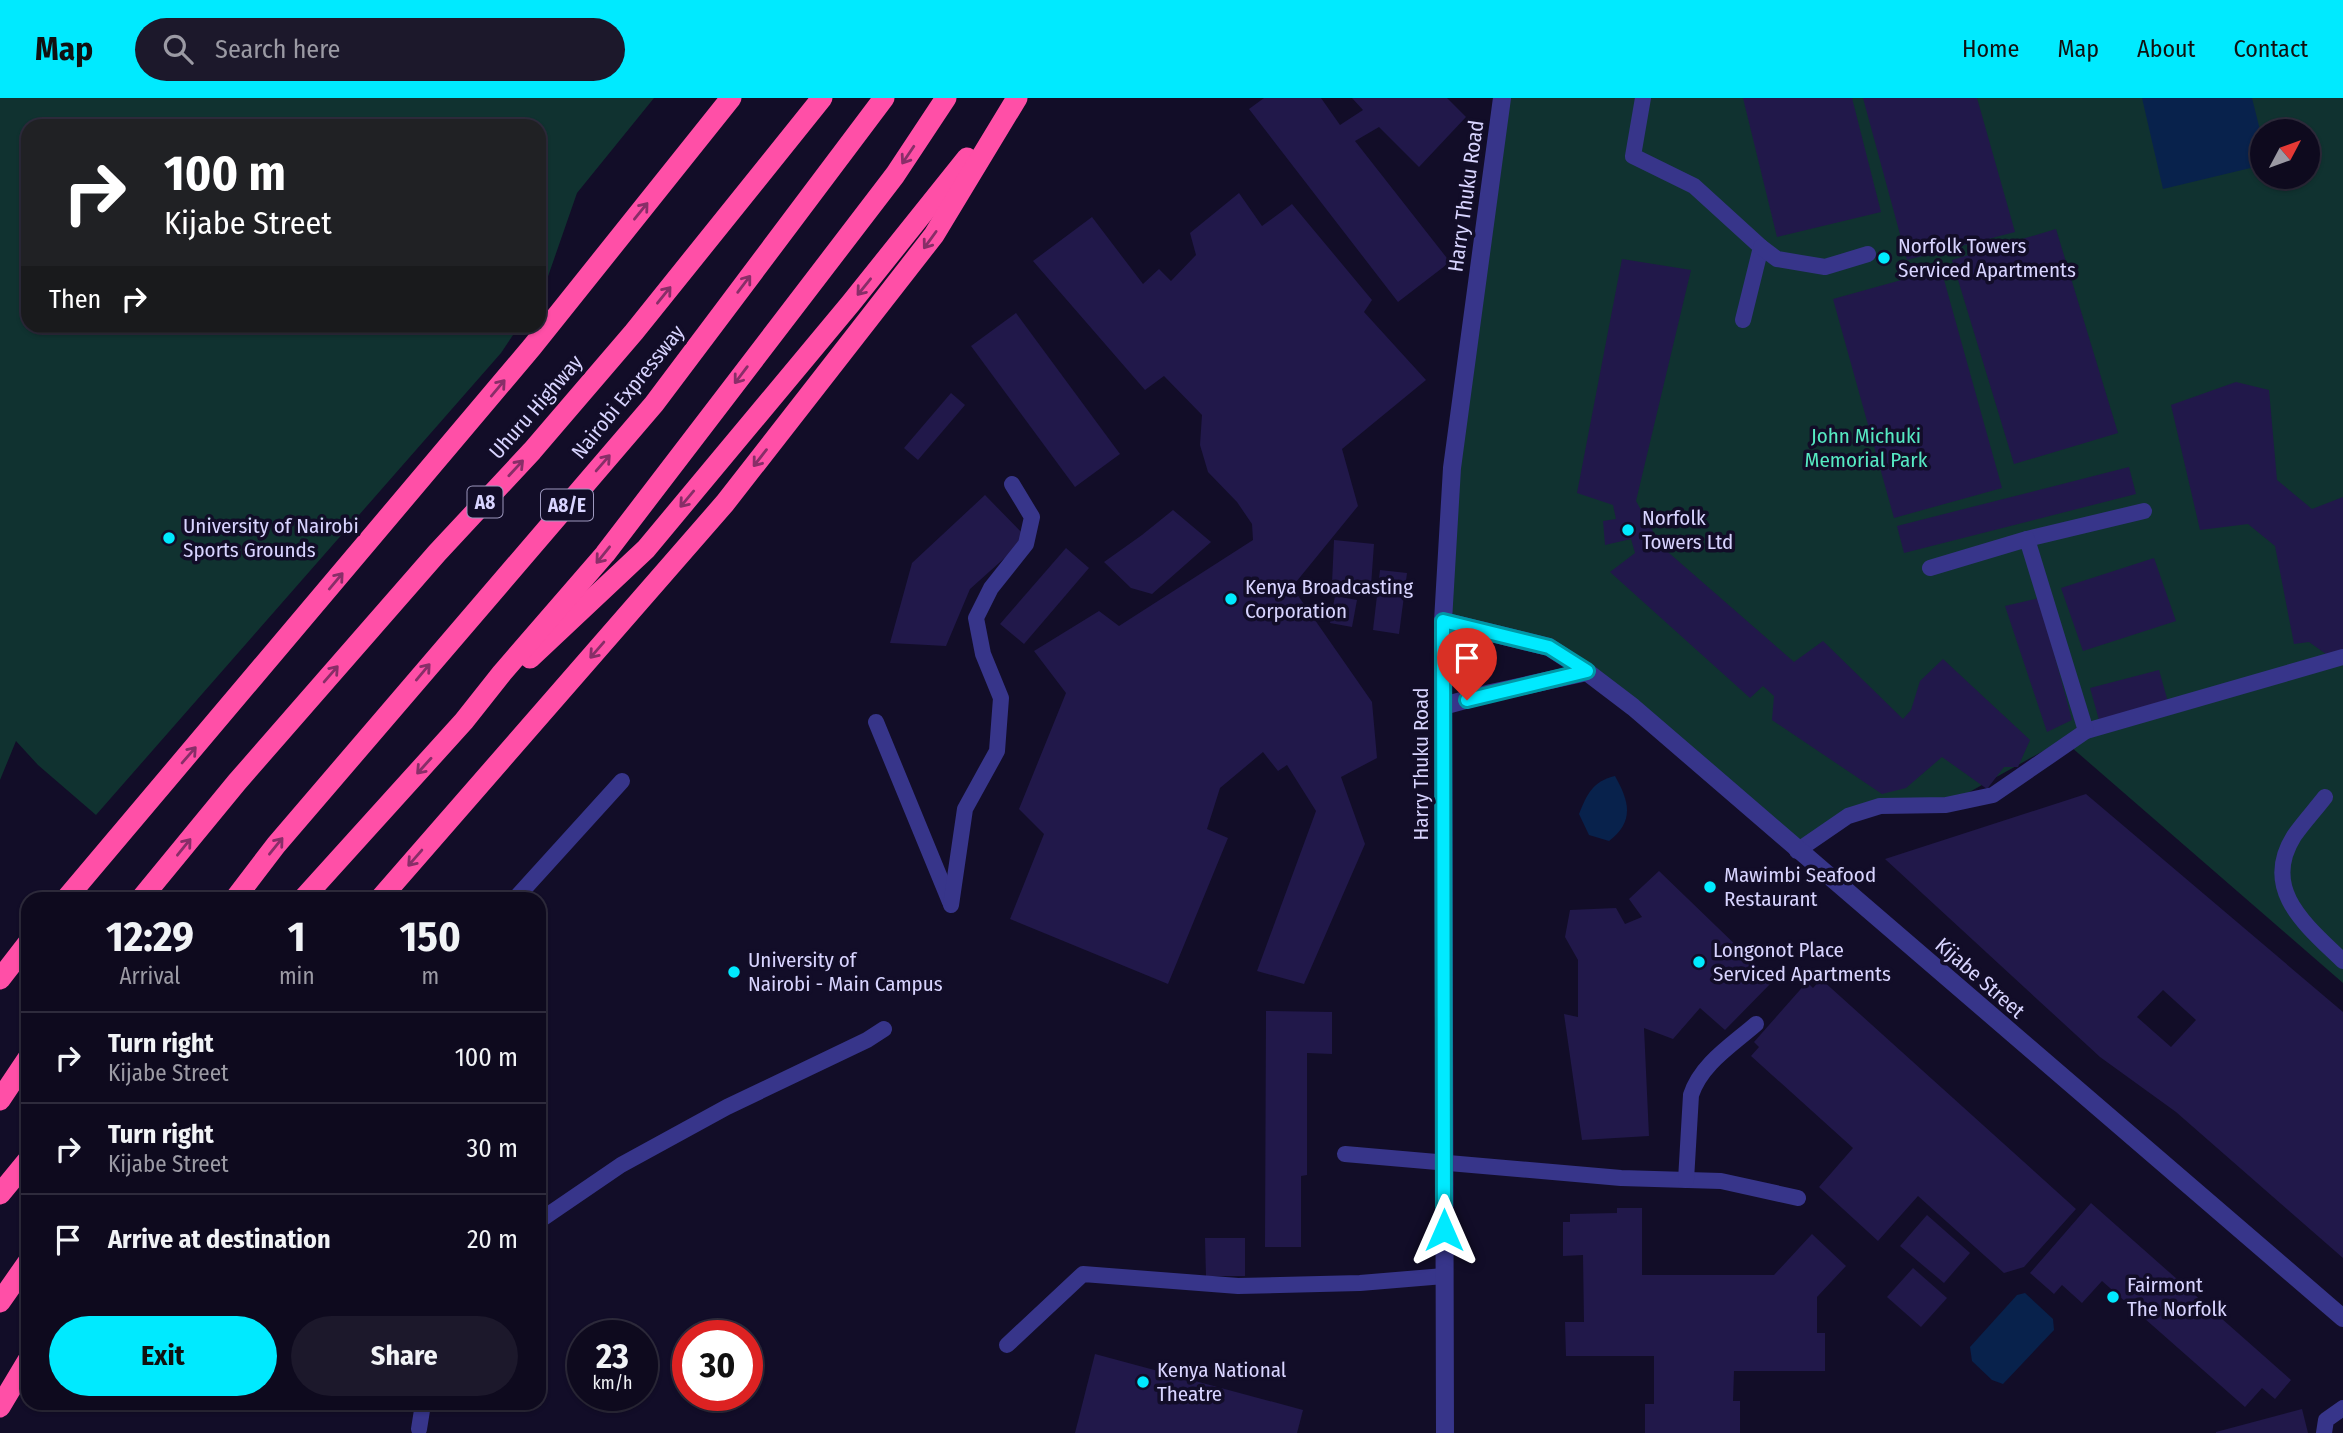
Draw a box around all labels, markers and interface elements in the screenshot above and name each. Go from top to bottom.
search box [135,18,625,81]
text: Map [35,29,93,69]
icon: search [159,30,197,68]
text: Search here [215,34,340,65]
text: Home [1962,35,2019,63]
text: Map [2057,35,2099,63]
text: About [2137,35,2195,63]
text: Contact [2233,35,2308,63]
street label: Harry Thuku Road [1442,119,1490,273]
north arrow [2250,119,2320,189]
map controls [2250,119,2320,189]
text: 100 m [164,144,286,203]
one-way arrow [901,144,915,164]
icon: right [49,147,140,238]
one-way arrow [633,202,649,220]
text: Kijabe Street [164,204,332,242]
one-way arrow [922,230,937,248]
place label: Norfolk Towers Serviced Apartments [1898,233,2076,283]
marker: Norfolk Towers Serviced Apartments [1876,250,1892,266]
one-way arrow [737,276,752,294]
one-way arrow [856,277,872,295]
icon: right [115,280,153,318]
text: Then [49,284,101,315]
one-way arrow [656,287,671,305]
street label: Nairobi Expressway [566,319,690,464]
street label: Uhuru Highway [484,349,589,464]
one-way arrow [734,365,749,384]
one-way arrow [490,379,506,397]
park label: John Michuki Memorial Park [1805,423,1928,473]
one-way arrow [753,448,768,467]
one-way arrow [595,454,611,472]
one-way arrow [508,459,524,477]
road number: A8 [468,486,503,518]
road number: A8/E [541,490,593,520]
one-way arrow [679,490,695,508]
place label: Norfolk Towers Ltd [1642,505,1733,555]
place label: University of Nairobi Sports Grounds [183,513,359,563]
marker: Norfolk Towers Ltd [1620,522,1636,538]
marker: University of Nairobi Sports Grounds [161,530,177,546]
one-way arrow [595,546,610,564]
one-way arrow [328,572,344,590]
place label: Kenya Broadcasting Corporation [1245,574,1413,624]
marker: Kenya Broadcasting Corporation [1223,591,1239,607]
pin [1437,628,1497,700]
icon: arrive [1448,639,1486,677]
one-way arrow [589,641,605,659]
one-way arrow [415,664,431,682]
one-way arrow [323,665,339,683]
street label: Harry Thuku Road [1408,688,1434,840]
one-way arrow [181,746,197,764]
one-way arrow [415,757,432,774]
one-way arrow [268,837,283,855]
one-way arrow [176,838,191,856]
one-way arrow [407,849,423,867]
place label: Mawimbi Seafood Restaurant [1724,862,1876,912]
marker: Mawimbi Seafood Restaurant [1702,879,1718,895]
text: 12:29 [106,912,194,962]
text: 1 [288,912,306,962]
text: 150 [400,912,461,962]
street label: Kijabe Street [1930,932,2030,1024]
place label: Longonot Place Serviced Apartments [1713,937,1891,987]
place label: University of Nairobi - Main Campus [748,947,943,997]
marker: Longonot Place Serviced Apartments [1691,954,1707,970]
text: Arrival [119,962,180,990]
text: min [279,962,315,990]
text: m [421,962,439,990]
marker: University of Nairobi - Main Campus [726,964,742,980]
text: Turn right [108,1028,214,1059]
icon: right [49,1039,87,1077]
text: 100 m [455,1042,518,1073]
text: Kijabe Street [108,1059,229,1087]
text: Turn right [108,1119,214,1150]
icon: right [49,1130,87,1168]
text: 30 m [467,1133,518,1164]
text: Kijabe Street [108,1150,229,1178]
position arrow [1407,1193,1481,1267]
icon: arrive [49,1221,87,1259]
text: Arrive at destination [108,1224,331,1255]
text: 20 m [467,1224,518,1255]
place label: Fairmont The Norfolk [2127,1272,2227,1322]
marker: Fairmont The Norfolk [2105,1289,2121,1305]
button: Exit [49,1316,277,1396]
button: Share [291,1316,518,1396]
speed limit sign: 30 [672,1320,763,1411]
text: 23 [596,1335,629,1377]
place label: Kenya National Theatre [1157,1357,1287,1407]
text: km/h [592,1372,633,1394]
marker: Kenya National Theatre [1135,1374,1151,1390]

